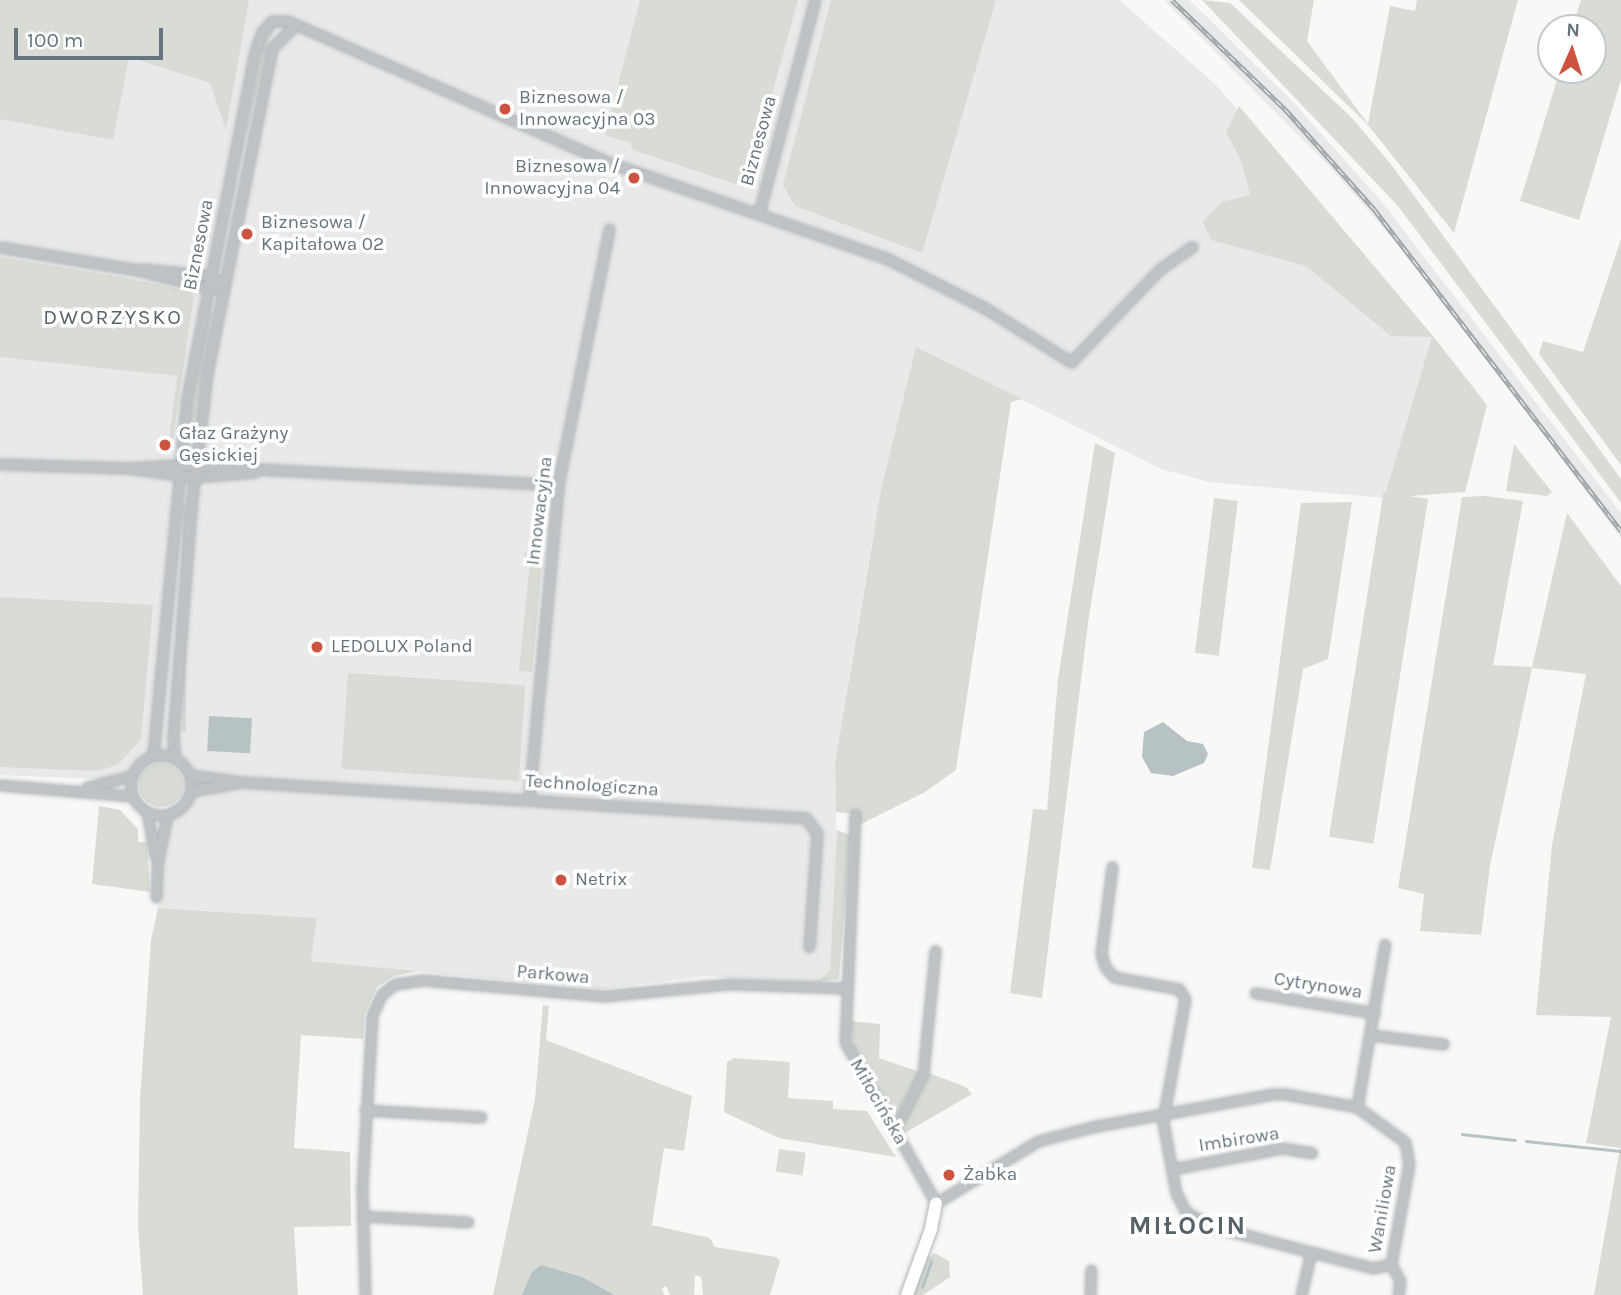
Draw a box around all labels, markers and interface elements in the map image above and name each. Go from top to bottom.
scale bar [18,14,166,58]
north arrow [1537,14,1607,84]
text: N [1566,19,1580,41]
text: 100 m [27,28,84,52]
place label: Biznesowa / Innowacyjna 03 [519,87,655,131]
street label: Biznesowa [736,93,782,189]
marker: Biznesowa / Innowacyjna 03 [497,101,513,117]
place label: Biznesowa / Innowacyjna 04 [484,156,620,200]
marker: Biznesowa / Innowacyjna 04 [626,170,642,186]
street label: Biznesowa [179,198,219,292]
place label: Biznesowa / Kapitałowa 02 [261,212,384,256]
marker: Biznesowa / Kapitałowa 02 [239,226,255,242]
district label: DWORZYSKO [44,304,182,330]
place label: Głaz Grażyny Gęsickiej [179,423,288,467]
marker: Głaz Grażyny Gęsickiej [157,437,173,453]
street label: Innowacyjna [522,455,558,567]
place label: LEDOLUX Poland [331,636,473,658]
marker: LEDOLUX Poland [309,639,325,655]
street label: Technologiczna [524,770,660,802]
place label: Netrix [575,869,627,891]
marker: Netrix [553,872,569,888]
street label: Parkowa [516,960,590,990]
street label: Cytrynowa [1272,968,1364,1004]
street label: Miłocińska [844,1055,912,1149]
street label: Imbirowa [1197,1122,1281,1158]
street label: Waniliowa [1364,1163,1402,1255]
place label: Żabka [963,1164,1017,1186]
marker: Żabka [941,1167,957,1183]
district label: MIŁOCIN [1130,1210,1246,1242]

